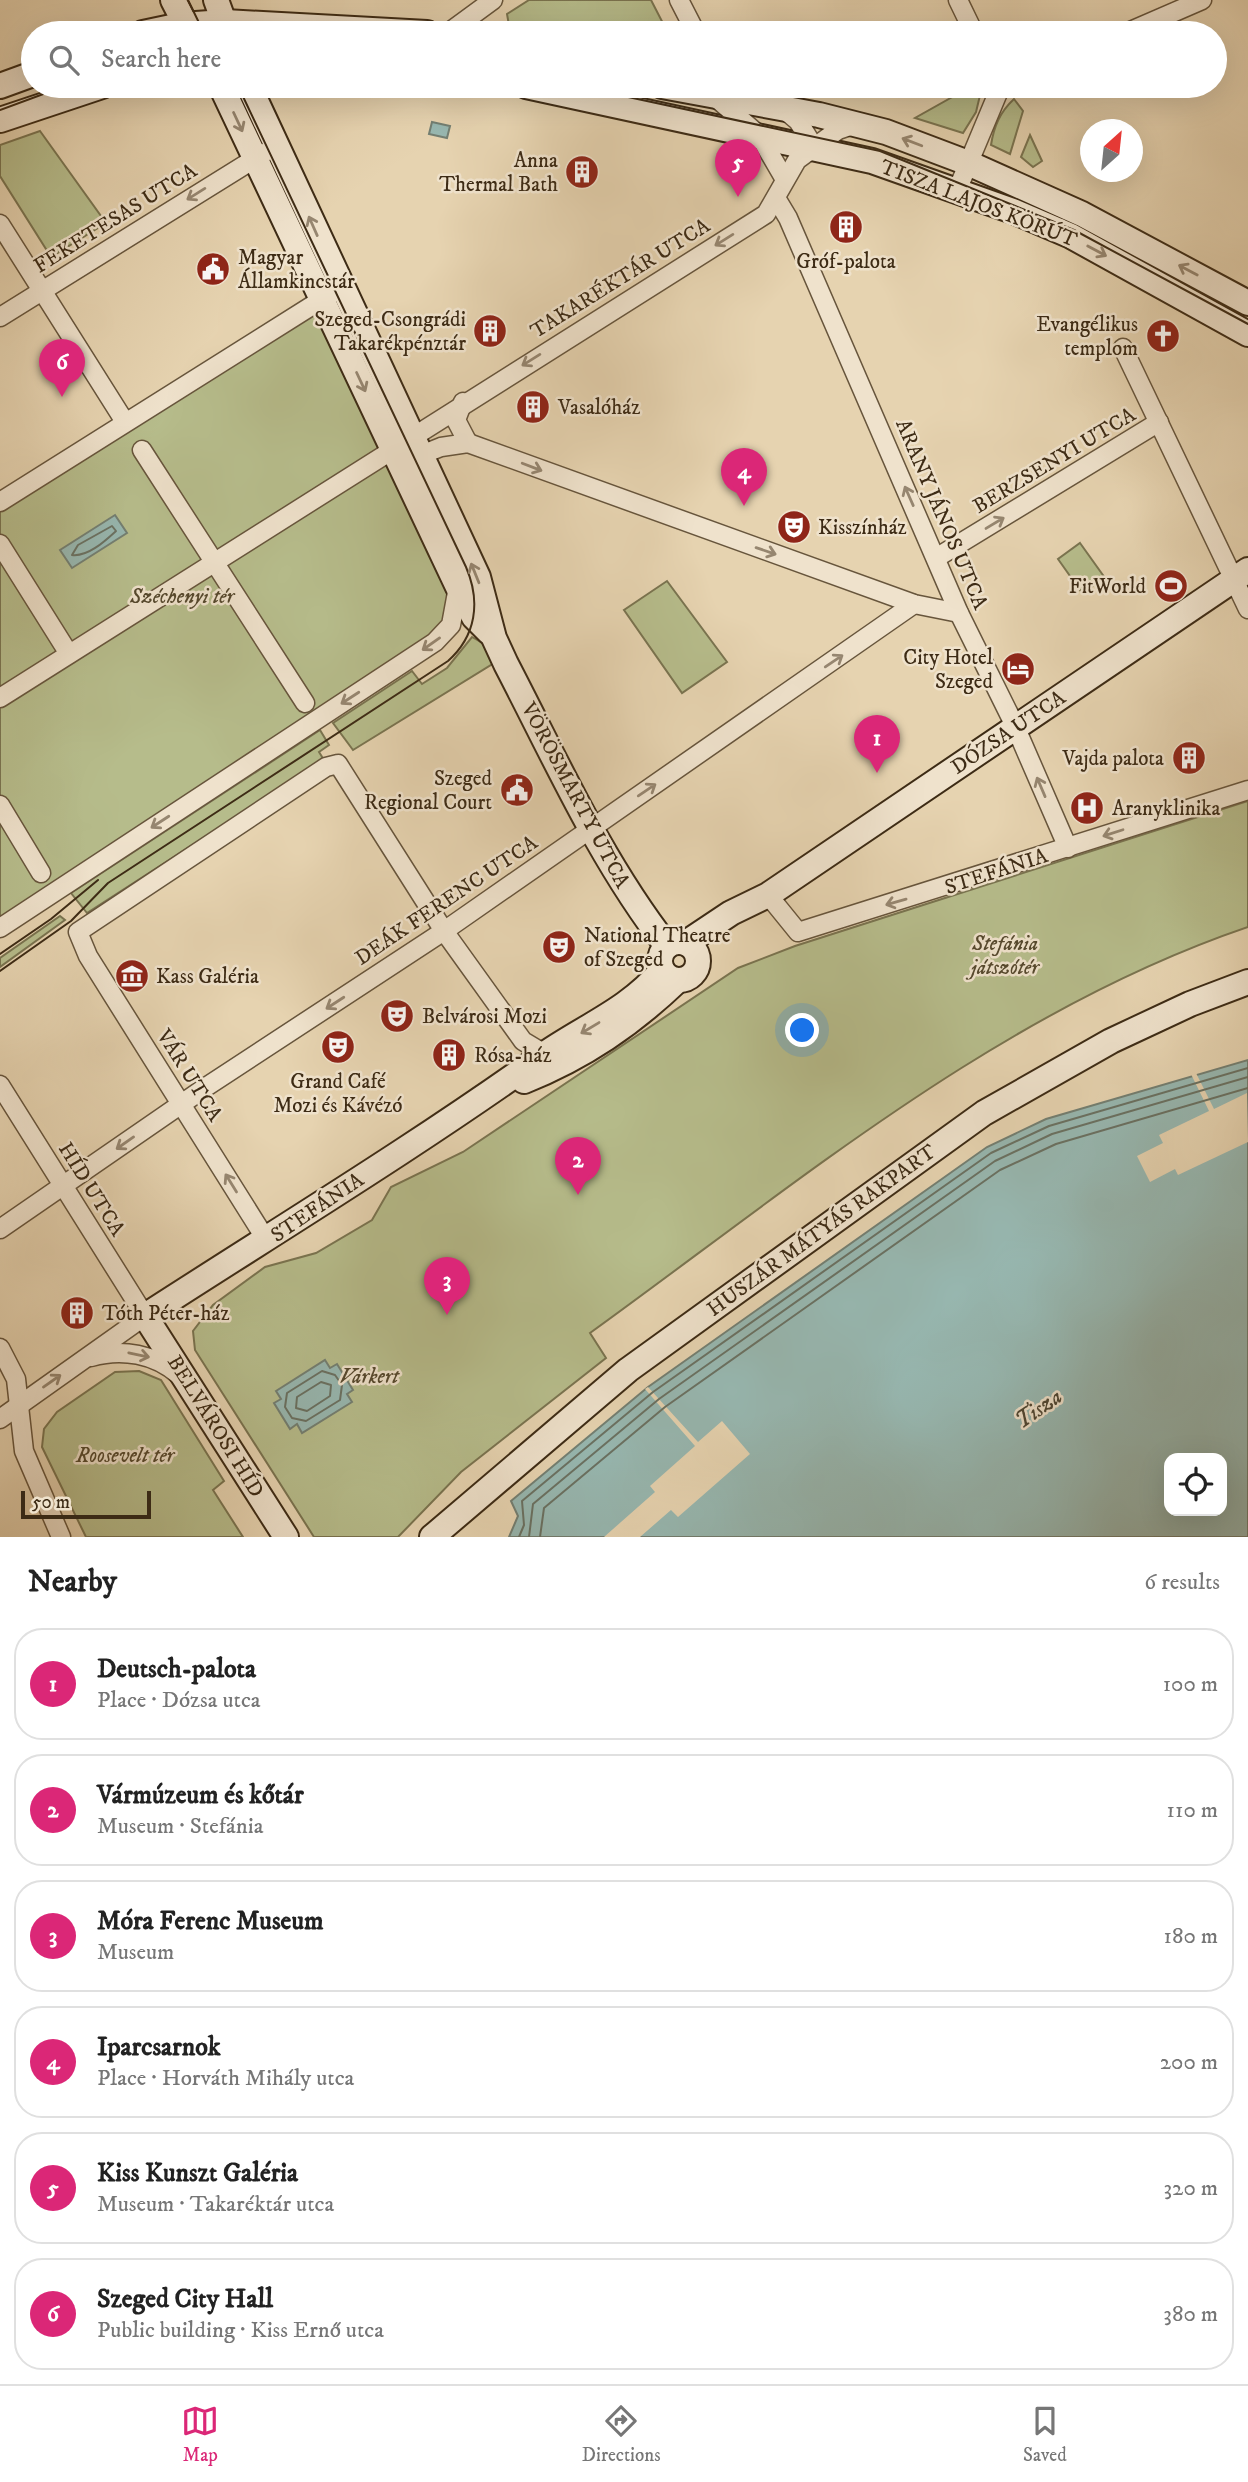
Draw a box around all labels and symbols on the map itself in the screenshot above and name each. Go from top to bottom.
one-way arrow [232,110,245,132]
north arrow [1080,119,1143,182]
one-way arrow [902,135,924,147]
pin: 5 [715,139,761,197]
place label: Anna Thermal Bath [439,148,558,198]
building icon: Anna Thermal Bath [563,153,601,191]
street label: TISZA LAJOS KÖRÚT [877,153,1082,254]
street label: FEKETESAS UTCA [29,158,202,280]
one-way arrow [187,187,207,201]
building icon: Gróf-palota [827,208,865,246]
street label: TAKARÉKTÁR UTCA [525,211,716,345]
one-way arrow [306,216,319,237]
one-way arrow [714,233,734,247]
one-way arrow [1087,244,1107,258]
place label: Magyar Államkincstár [238,245,355,295]
place label: Gróf-palota [796,249,896,275]
public building icon: Magyar Államkincstár [194,250,232,288]
one-way arrow [1178,263,1199,276]
place label: Szeged-Csongrádi Takarékpénztár [314,307,466,357]
building icon: Szeged-Csongrádi Takarékpénztár [471,312,509,350]
place label: Evangélikus templom [1036,312,1138,362]
church icon: Evangélikus templom [1144,317,1182,355]
pin: 6 [39,339,85,397]
one-way arrow [521,354,541,368]
one-way arrow [355,371,369,392]
building icon: Vasalóház [514,388,552,426]
place label: Vasalóház [557,395,640,421]
street label: BERZSENYI UTCA [968,402,1141,520]
street label: ARANY JÁNOS UTCA [889,415,995,614]
pin: 4 [721,448,767,506]
one-way arrow [520,461,542,474]
one-way arrow [902,485,915,507]
theatre icon: Kisszínház [775,508,813,546]
place label: Kisszínház [818,515,907,541]
one-way arrow [984,515,1004,529]
one-way arrow [754,546,776,558]
one-way arrow [468,562,481,584]
sports icon: FitWorld [1152,567,1190,605]
place label: FitWorld [1069,574,1147,600]
park label: Széchenyi tér [129,584,235,610]
one-way arrow [422,637,441,651]
place label: City Hotel Szeged [903,645,994,695]
hotel icon: City Hotel Szeged [999,650,1037,688]
one-way arrow [824,653,843,668]
street label: DÓZSA UTCA [945,683,1071,781]
one-way arrow [340,691,360,705]
street label: VÖRÖSMARTY UTCA [515,697,636,893]
pin: 1 [854,715,900,773]
building icon: Vajda palota [1170,739,1208,777]
place label: Vajda palota [1062,746,1164,772]
place label: Szeged Regional Court [364,766,493,816]
public building icon: Szeged Regional Court [498,771,536,809]
one-way arrow [1034,777,1047,798]
one-way arrow [637,783,656,797]
hospital icon: Aranyklinika [1068,789,1106,827]
place label: Aranyklinika [1112,796,1221,822]
one-way arrow [150,816,170,830]
street label: DEÁK FERENC UTCA [349,828,543,972]
one-way arrow [1102,828,1124,841]
street label: STEFÁNIA [941,841,1052,901]
one-way arrow [885,896,907,909]
place label: National Theatre of Szeged [584,923,731,973]
theatre icon: National Theatre of Szeged [540,928,578,966]
park label: Stefánia játszótér [965,931,1040,981]
museum icon: Kass Galéria [113,957,151,995]
place label: Kass Galéria [156,964,259,990]
one-way arrow [326,996,346,1010]
theatre icon: Belvárosi Mozi [378,997,416,1035]
place label: Belvárosi Mozi [422,1004,547,1030]
your location [785,1013,819,1047]
one-way arrow [581,1021,601,1035]
street label: VÁR UTCA [150,1023,230,1127]
theatre icon: Grand Café Mozi és Kávézó [319,1028,357,1066]
building icon: Rósa-ház [430,1036,468,1074]
place label: Rósa-ház [474,1043,552,1069]
place label: Grand Café Mozi és Kávézó [273,1069,403,1119]
one-way arrow [116,1136,135,1150]
street label: HÍD UTCA [52,1137,132,1242]
pin: 2 [555,1137,601,1195]
street label: HUSZÁR MÁTYÁS RAKPART [701,1137,941,1323]
street label: STEFÁNIA [265,1165,370,1248]
one-way arrow [223,1173,237,1193]
pin: 3 [424,1257,470,1315]
building icon: Tóth Péter-ház [58,1294,96,1332]
place label: Tóth Péter-ház [102,1301,230,1327]
one-way arrow [127,1349,150,1363]
street label: BELVÁROSI HÍD [161,1350,271,1502]
park label: Várkert [339,1364,400,1390]
one-way arrow [42,1374,61,1388]
water label: Tisza [1010,1383,1068,1436]
park label: Roosevelt tér [75,1443,176,1469]
scale bar [21,1488,150,1520]

